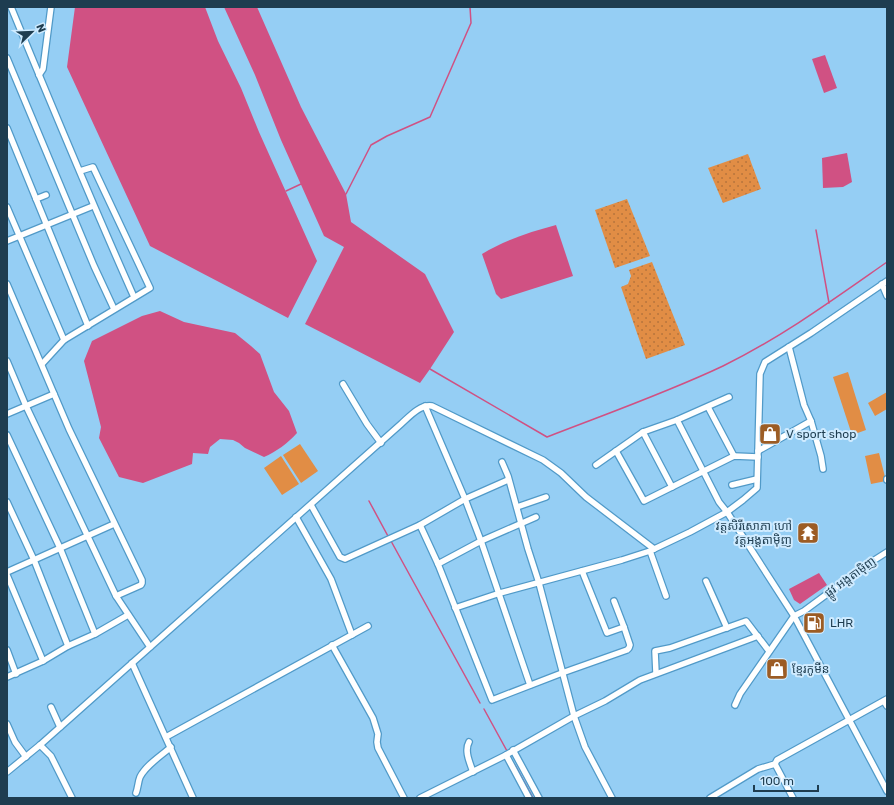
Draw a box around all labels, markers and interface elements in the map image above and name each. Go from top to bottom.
north arrow [12,12,52,52]
text: N [33,22,48,35]
shop icon: V sport shop [757,421,783,447]
place label: V sport shop [786,427,856,441]
place label: វត្តសិរីសោភា ហៅ វត្តអង្តតាម៉ិញ [716,519,792,547]
temple icon: វត្តសិរីសោភា ហៅ វត្តអង្តតាម៉ិញ [795,520,821,546]
street label: ផ្លូវ អង្តតាម៉ិញ [822,554,880,603]
fuel station icon: LHR [801,610,827,636]
place label: LHR [830,616,853,630]
shop icon: ខ្មែរកូមីន [764,656,790,682]
place label: ខ្មែរកូមីន [792,662,829,676]
scale bar [754,767,818,793]
text: 100 m [760,774,794,788]

